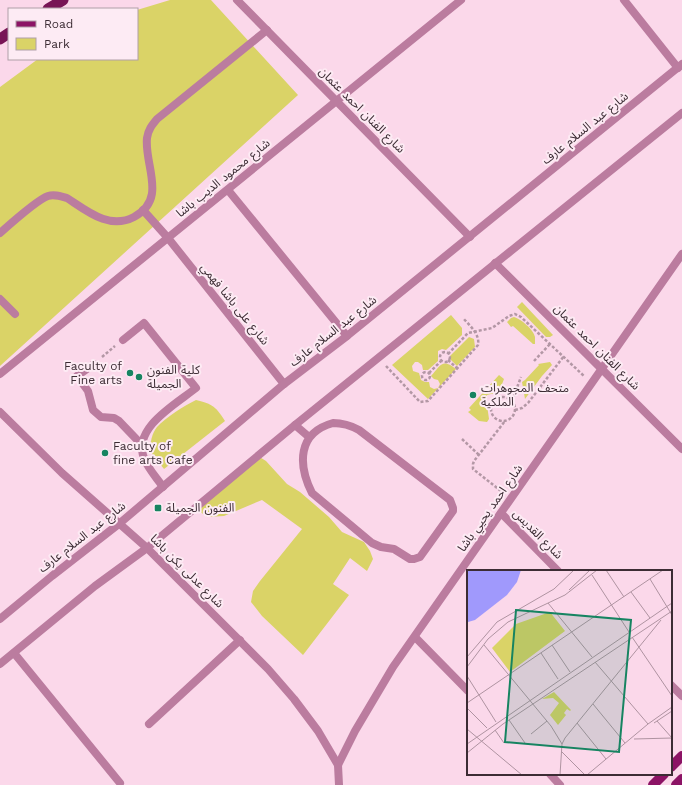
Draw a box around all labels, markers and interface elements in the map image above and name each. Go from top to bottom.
legend [8,8,138,60]
text: Road [44,17,73,31]
text: Park [44,37,70,51]
street label: شارع الفنان احمد عثمان [315,64,408,157]
street label: شارع عبد السلام عارف [539,89,632,169]
street label: شارع محمود الديب باشا [173,136,274,222]
street label: شارع على باشا فهمي [196,260,272,349]
street label: شارع عبد السلام عارف [287,293,381,371]
street label: شارع الفنان احمد عثمان [550,301,643,394]
place label: Faculty of Fine arts [64,359,122,387]
place label: كلية الفنون الجميلة [147,363,201,391]
marker: Faculty of Fine arts [125,368,135,378]
marker: كلية الفنون الجميلة [134,372,144,382]
place label: متحف المجوهرات الملكية [481,381,569,409]
marker: متحف المجوهرات الملكية [468,390,478,400]
place label: Faculty of fine arts Cafe [113,439,193,467]
marker: Faculty of fine arts Cafe [100,448,110,458]
street label: شارع احمد يحيي باشا [455,462,528,556]
street label: شارع عبد السلام عارف [36,499,130,577]
place label: الفنون الجميلة [166,501,235,515]
marker: الفنون الجميلة [153,503,163,513]
street label: شارع القديس [509,506,566,563]
street label: شارع عدلى يكن باشا [146,531,227,612]
inset map [467,570,672,775]

